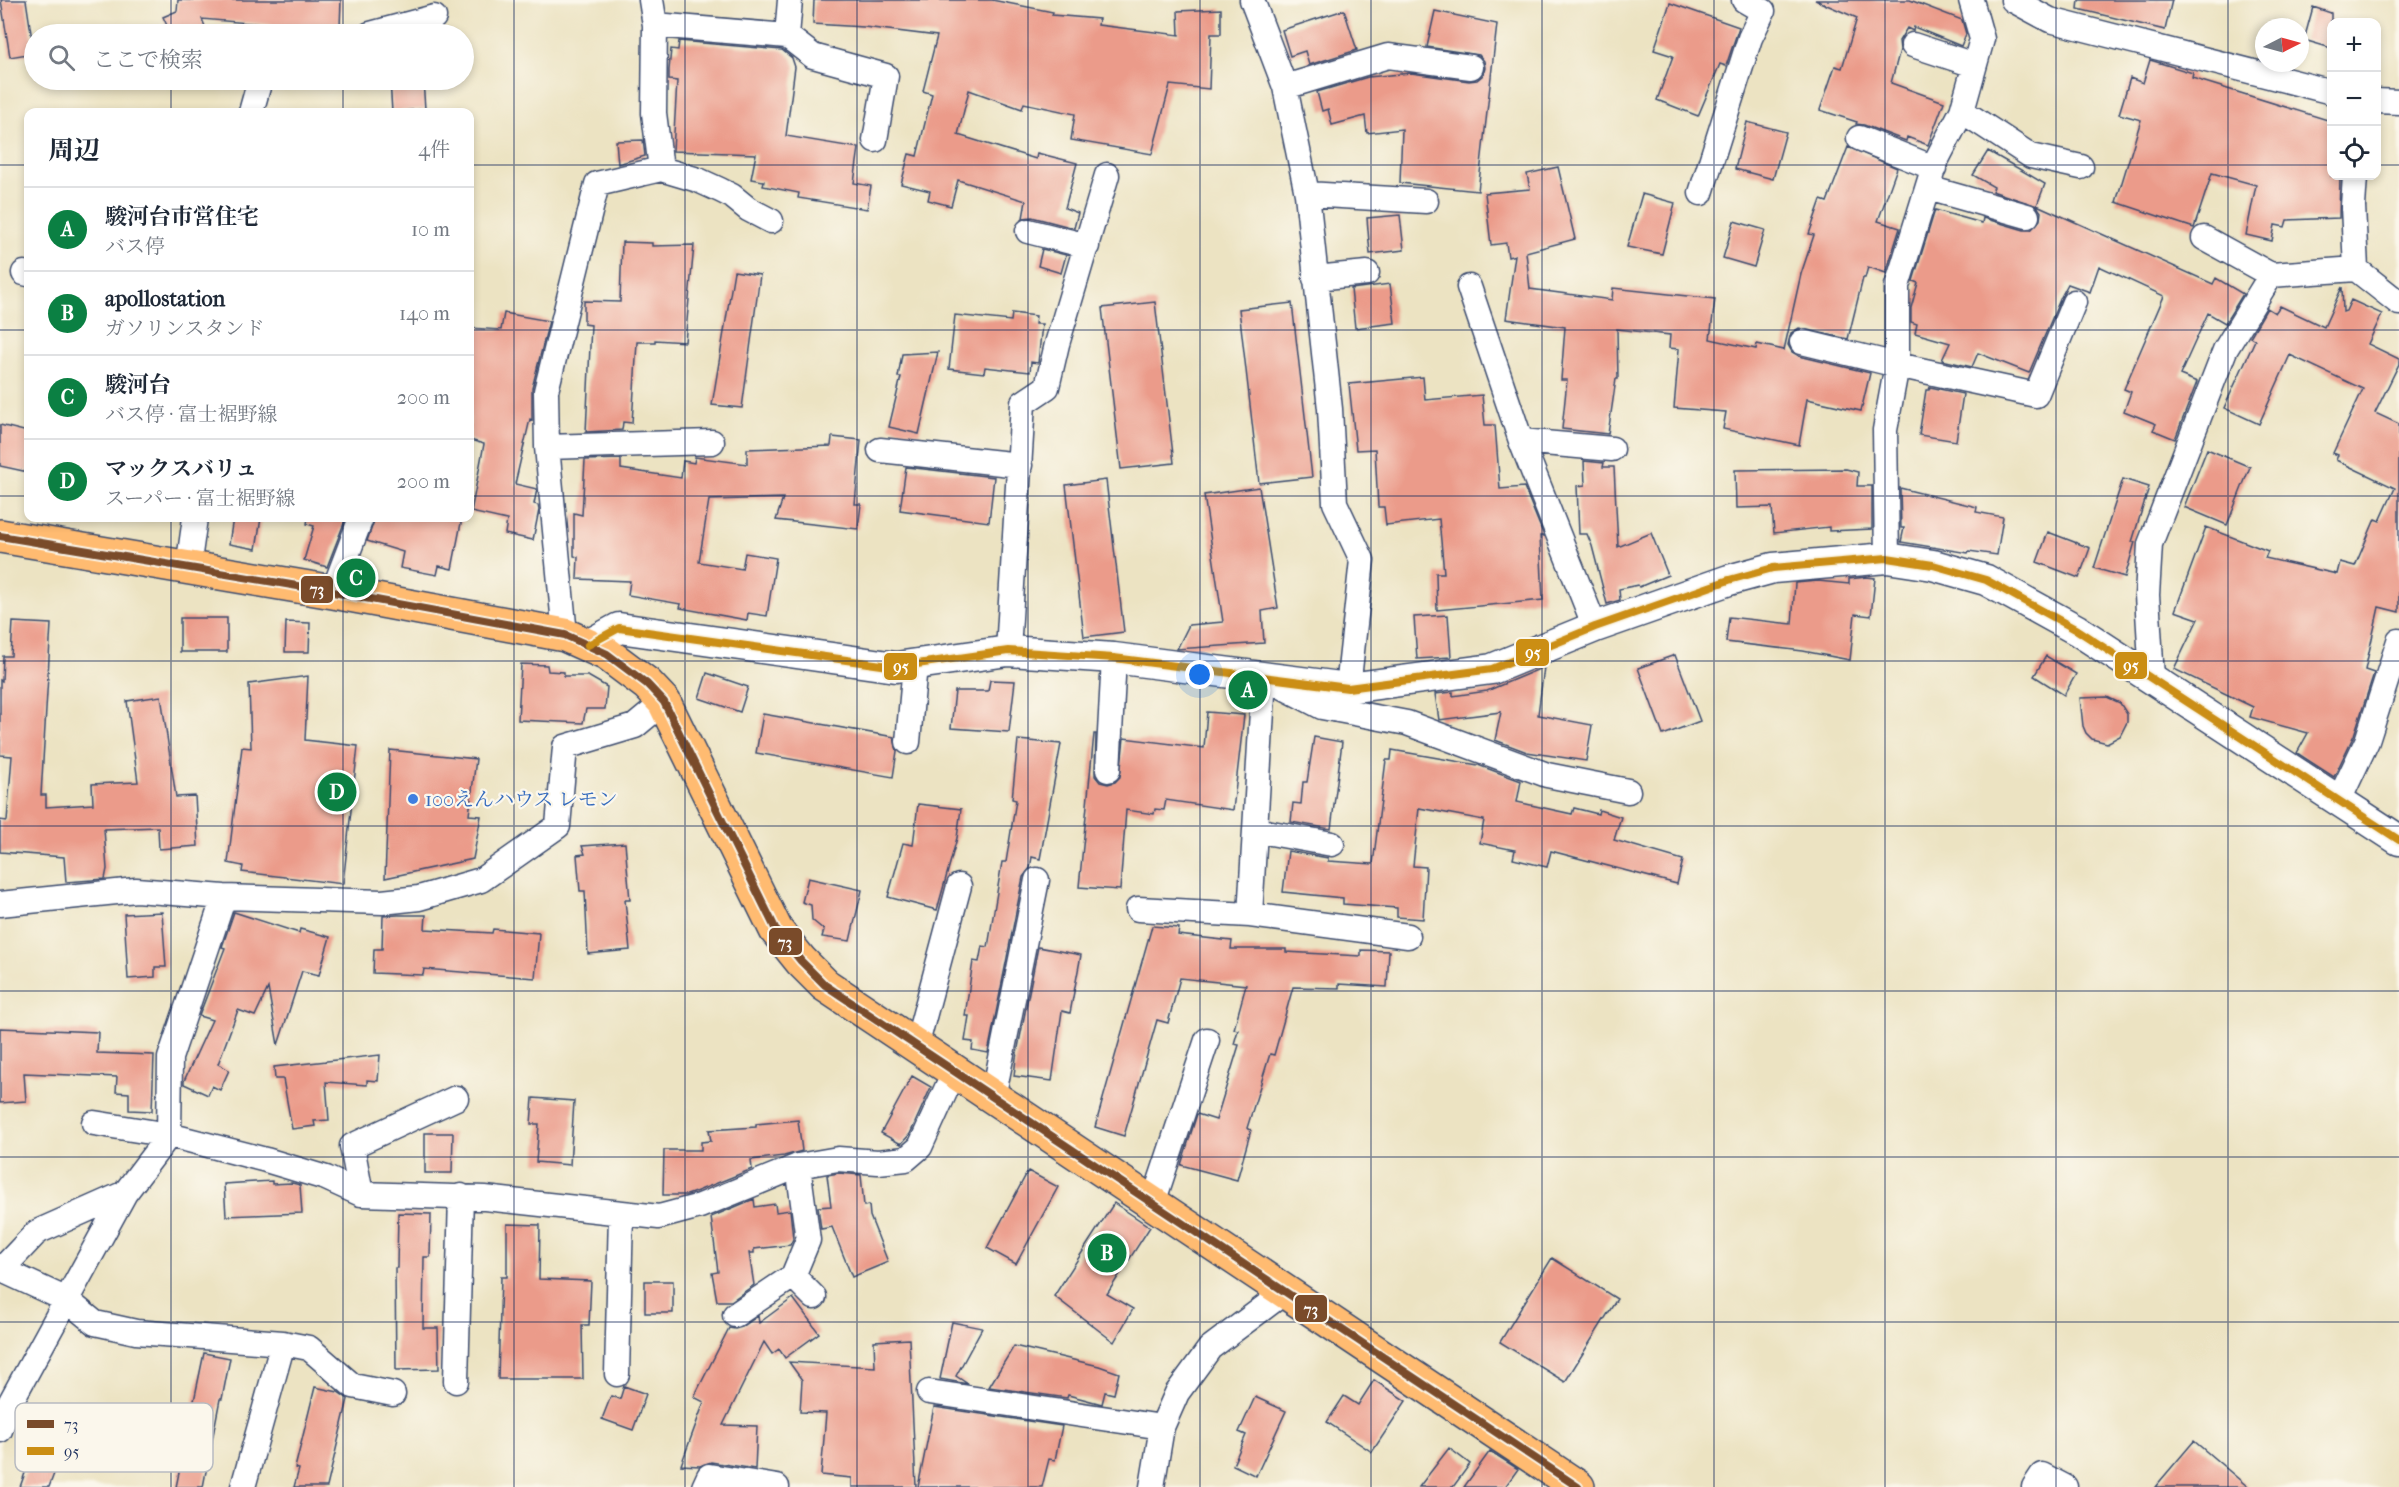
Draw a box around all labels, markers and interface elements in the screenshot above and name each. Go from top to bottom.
north arrow [2255,18,2309,72]
map controls [2327,18,2381,180]
button: + [2327,18,2381,72]
search box [24,24,474,90]
icon: search [45,41,78,74]
text: ここで検索 [93,47,203,73]
button: − [2327,72,2381,126]
button: locate [2327,126,2381,180]
text: 周辺 [48,135,100,166]
text: 4件 [418,138,450,161]
text: 駿河台市営住宅 [105,204,259,230]
text: A [61,218,74,241]
text: 10 m [411,218,450,241]
text: バス停 [105,235,165,258]
text: apollostation [105,286,225,312]
text: B [61,302,74,325]
text: 140 m [399,302,450,325]
text: ガソリンスタンド [105,317,264,340]
text: 駿河台 [105,372,171,398]
text: C [61,386,74,409]
text: 200 m [397,386,450,409]
text: バス停 · 富士裾野線 [105,403,278,426]
text: マックスバリュ [105,456,257,482]
text: D [60,470,75,493]
text: 200 m [397,470,450,493]
text: スーパー · 富士裾野線 [105,487,296,510]
pin: C [336,556,376,600]
line badge: 73 [300,575,334,604]
text: 73 [309,580,324,600]
line badge: 95 [1515,638,1550,667]
text: 95 [1524,643,1541,663]
line badge: 95 [2114,651,2148,680]
line badge: 95 [883,652,918,681]
text: 95 [2122,656,2139,676]
text: 95 [892,657,909,677]
your location [1185,660,1214,689]
pin: A [1228,668,1268,712]
pin: D [318,770,356,814]
place label: 100えんハウス レモン [425,788,618,811]
marker: 100えんハウス レモン [406,792,420,806]
line badge: 73 [768,927,803,956]
text: 73 [777,933,792,953]
pin: B [1088,1230,1126,1276]
line badge: 73 [1294,1294,1328,1323]
text: 73 [1303,1300,1318,1320]
legend [15,1403,213,1472]
text: 73 [64,1415,78,1434]
text: 95 [64,1442,79,1461]

